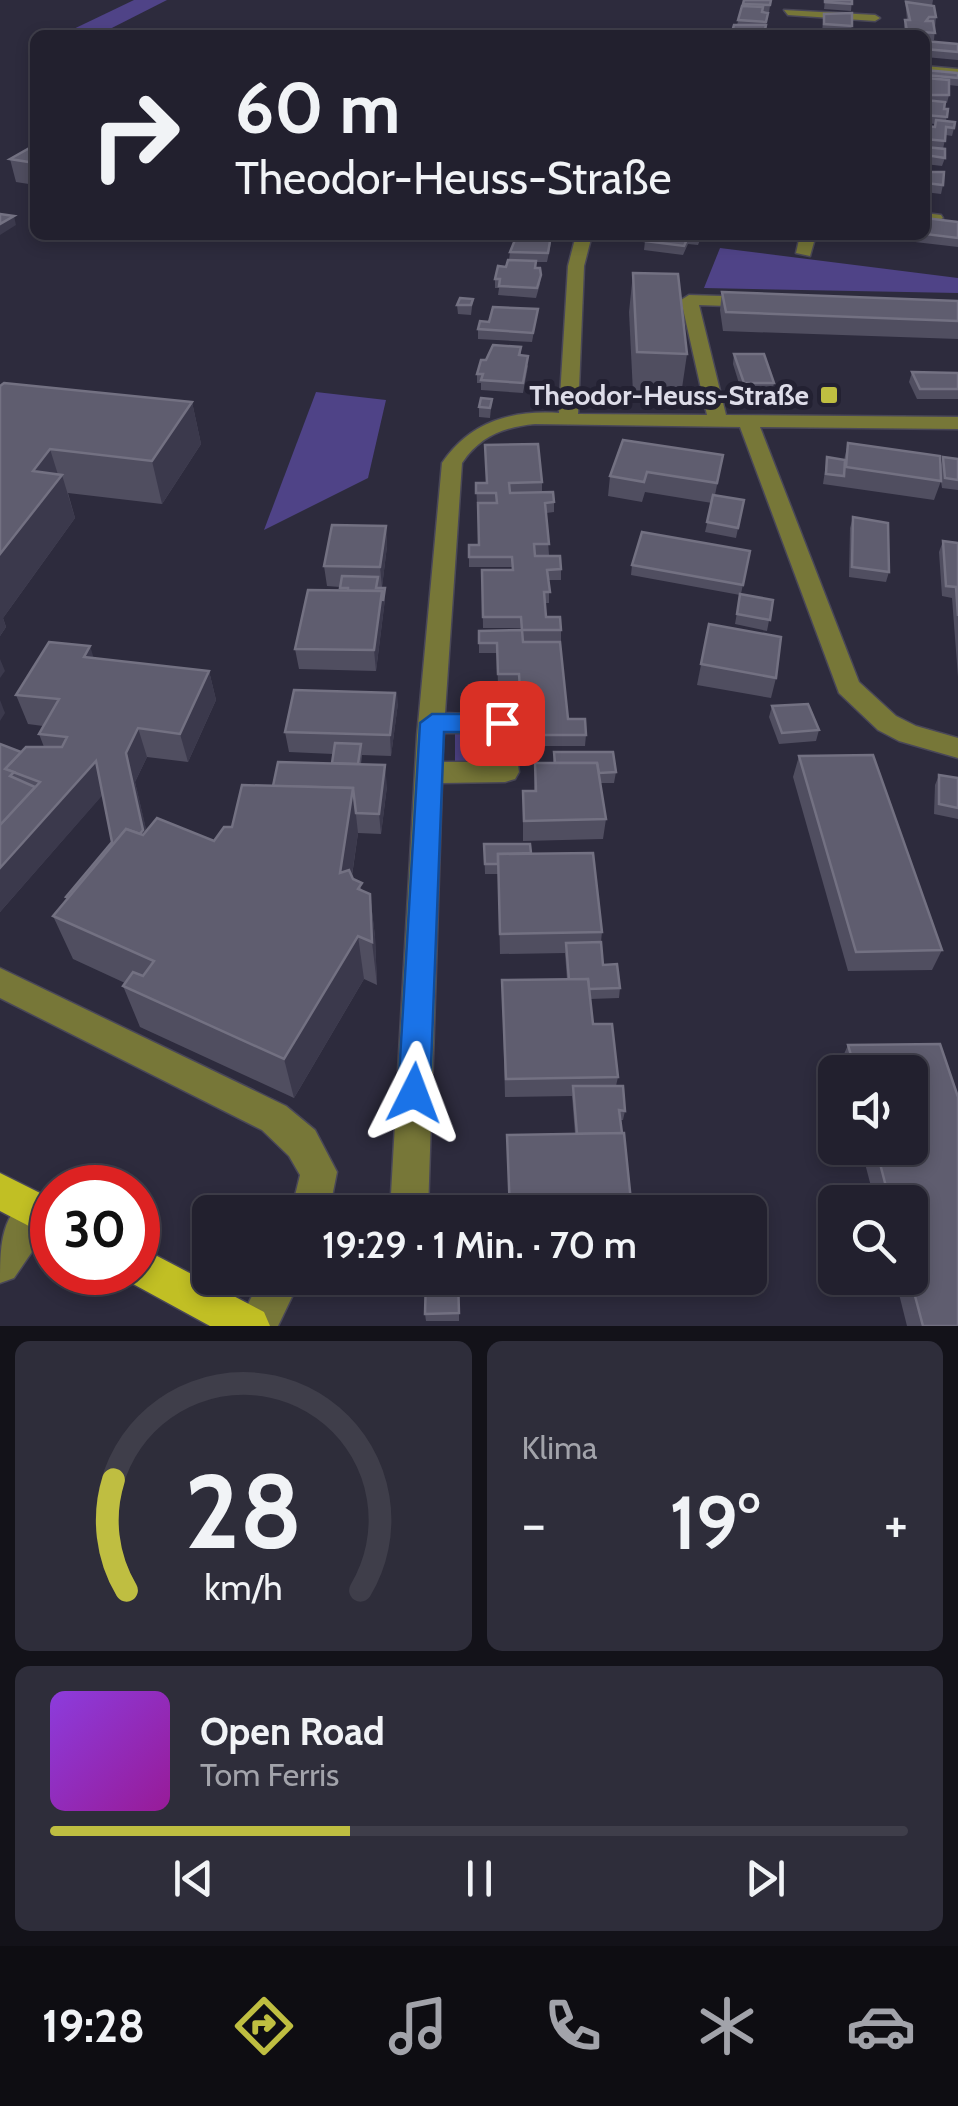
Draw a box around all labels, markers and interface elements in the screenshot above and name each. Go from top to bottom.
text: 60 m [235,65,400,151]
icon: right [70,70,200,200]
text: Theodor-Heuss-Straße [235,151,672,205]
place label: Theodor-Heuss-Straße [529,378,809,412]
marker: Theodor-Heuss-Straße [818,384,840,406]
pin [460,681,545,766]
icon: arrive [475,696,530,751]
position arrow [362,1041,466,1145]
map controls [818,1055,928,1295]
button: sound [818,1055,928,1165]
speed limit sign: 30 [30,1165,160,1295]
button: search [818,1185,928,1295]
text: 19:29 · 1 Min. · 70 m [322,1221,637,1268]
text: Klima [522,1428,597,1467]
text: 28 [184,1448,302,1574]
text: 19° [669,1477,760,1568]
text: − [522,1490,546,1557]
text: + [884,1490,908,1557]
text: km/h [204,1566,282,1609]
text: Open Road [200,1708,385,1755]
text: Tom Ferris [200,1755,339,1794]
icon: previous [166,1851,221,1906]
icon: pause [452,1851,507,1906]
icon: next [738,1851,793,1906]
icon: directions [229,1991,299,2061]
icon: music [383,1991,453,2061]
icon: phone [538,1991,608,2061]
icon: climate [692,1991,762,2061]
icon: car [846,1991,916,2061]
text: 19:28 [42,1999,145,2053]

